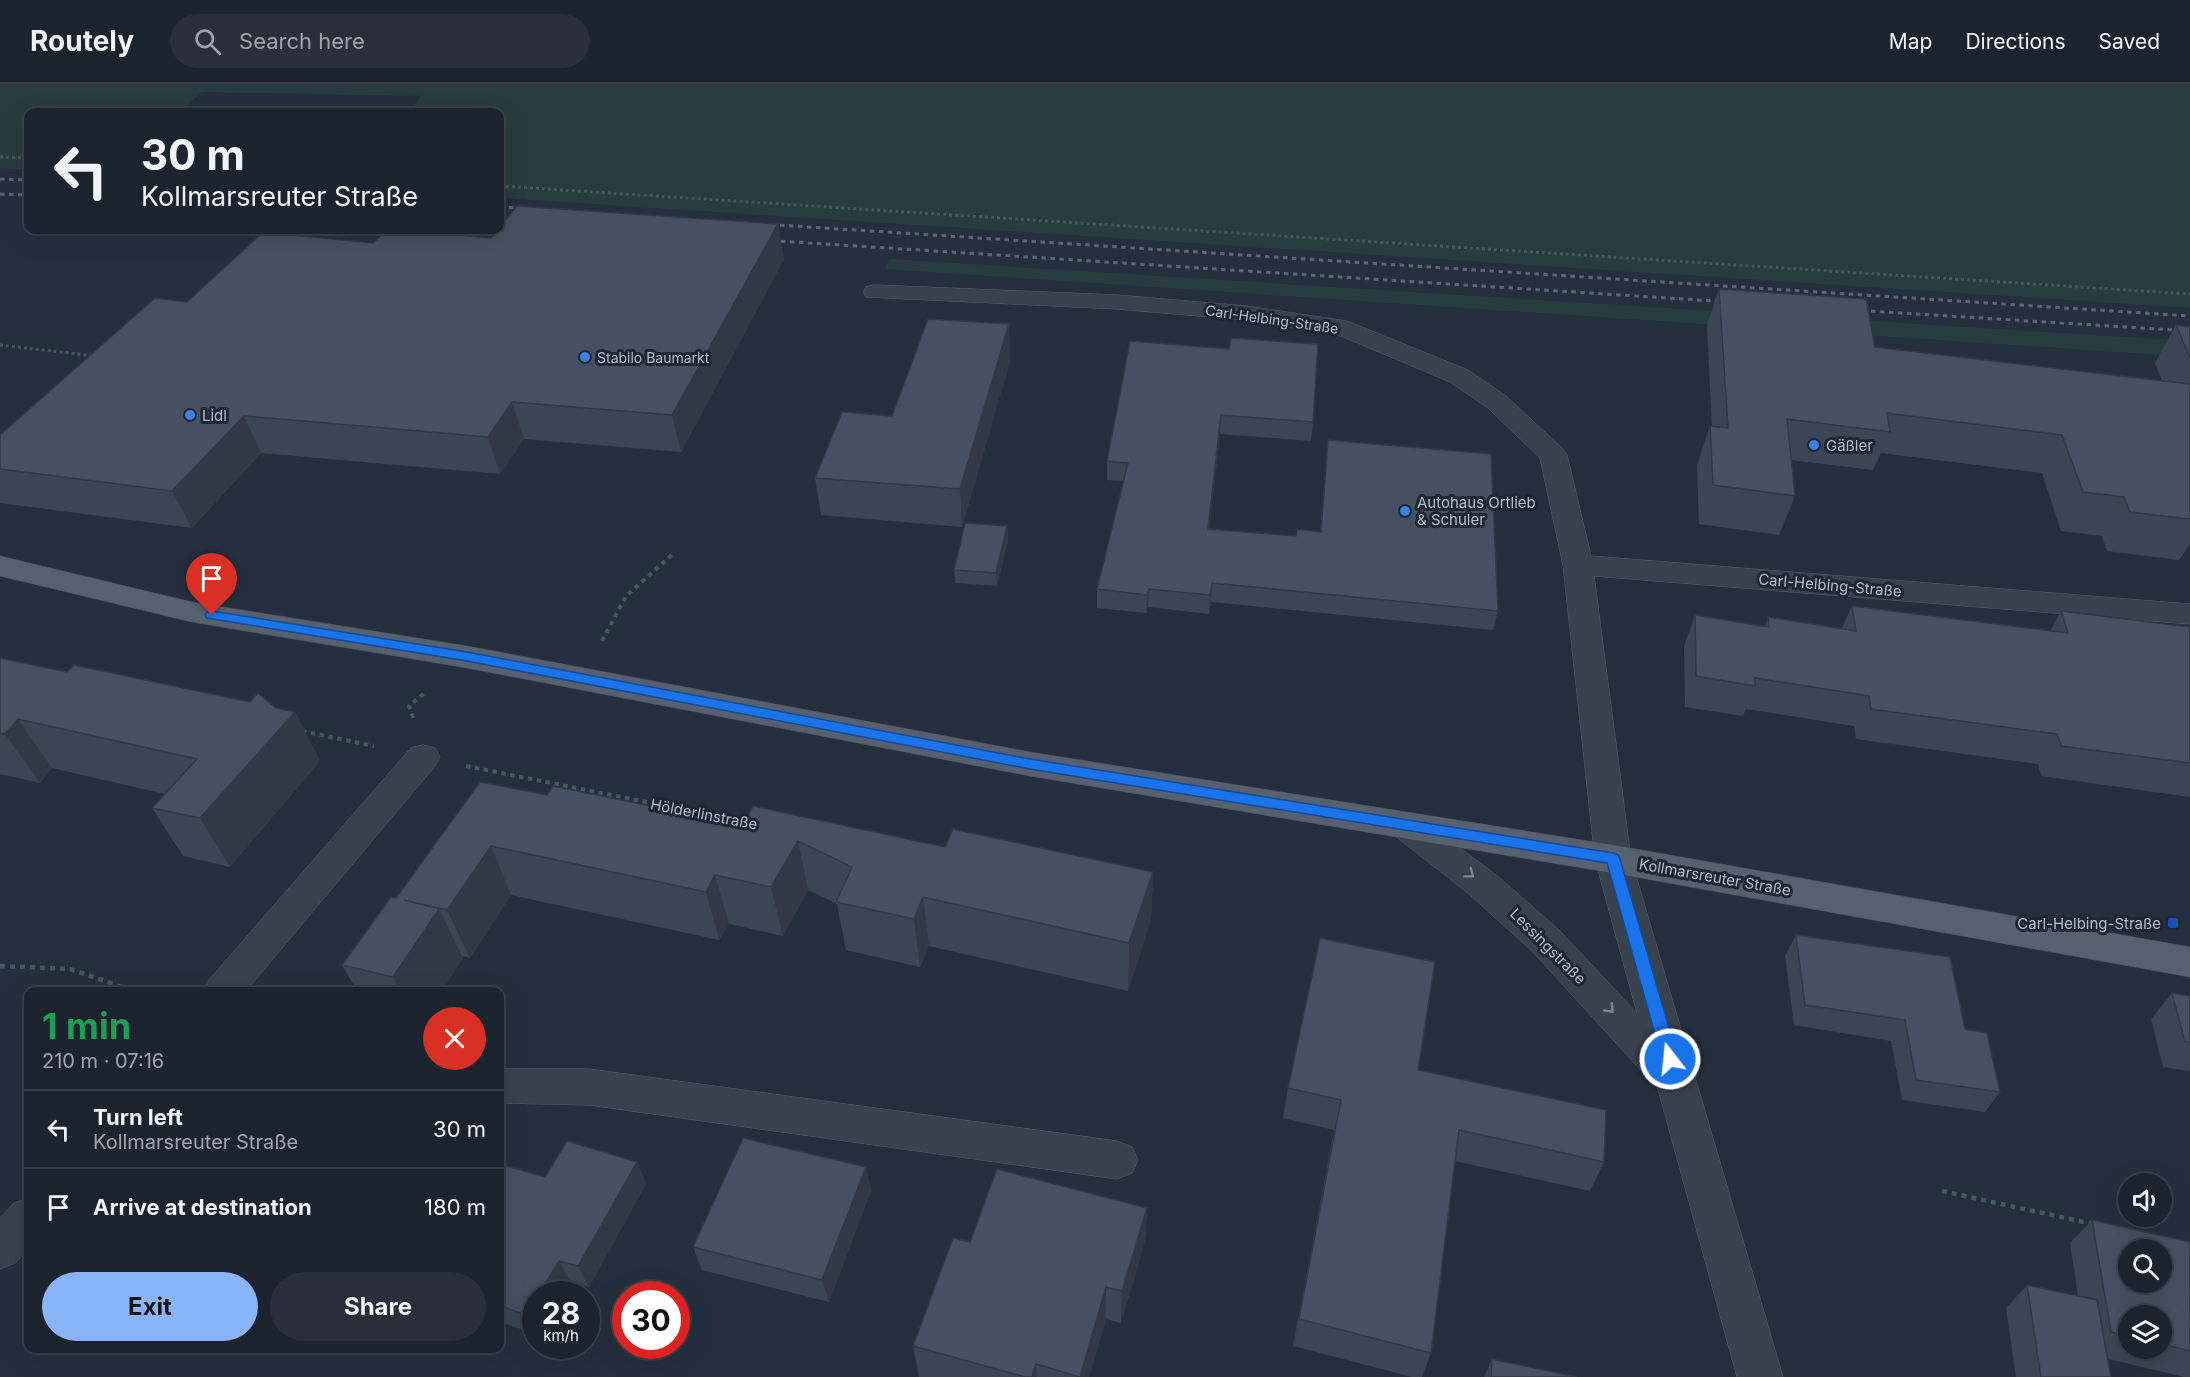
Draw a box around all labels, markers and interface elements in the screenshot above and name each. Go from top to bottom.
search box [170,14,590,68]
text: Routely [30,24,134,58]
icon: search [191,25,224,58]
text: Search here [239,28,365,54]
text: Map [1889,29,1932,54]
text: Directions [1965,29,2066,54]
text: Saved [2099,29,2160,54]
text: 30 m [141,129,245,180]
icon: left [42,132,120,210]
text: Kollmarsreuter Straße [141,180,418,213]
street label: Carl-Helbing-Straße [1204,301,1340,337]
place label: Stabilo Baumarkt [597,349,710,366]
marker: Stabilo Baumarkt [578,350,592,364]
place label: Lidl [202,406,227,425]
marker: Lidl [183,408,197,422]
place label: Gäßler [1826,436,1873,455]
marker: Gäßler [1807,438,1821,452]
place label: Autohaus Ortlieb & Schuler [1417,493,1536,529]
marker: Autohaus Ortlieb & Schuler [1398,504,1412,518]
pin [186,553,237,615]
icon: arrive [195,562,228,595]
street label: Carl-Helbing-Straße [1758,569,1902,601]
street label: Hölderlinstraße [649,794,759,834]
street label: Kollmarsreuter Straße [1638,854,1792,900]
one-way arrow [1463,867,1474,878]
street label: Lessingstraße [1506,904,1590,988]
place label: Carl-Helbing-Straße [2017,914,2161,933]
marker: Carl-Helbing-Straße [2166,916,2180,930]
one-way arrow [1603,1003,1614,1013]
text: 1 min [42,1004,131,1048]
button: close [423,1007,486,1070]
position arrow [1638,1027,1702,1091]
text: 210 m · 07:16 [42,1049,164,1073]
text: Turn left [93,1104,183,1130]
icon: left [42,1113,75,1146]
text: 30 m [433,1116,486,1142]
text: Kollmarsreuter Straße [93,1130,298,1154]
map controls [2118,1173,2172,1359]
button: sound [2118,1173,2172,1227]
icon: arrive [42,1191,75,1224]
text: Arrive at destination [93,1194,312,1220]
text: 180 m [424,1194,486,1220]
button: search [2118,1239,2172,1293]
button: Exit [42,1272,258,1341]
button: Share [270,1272,486,1341]
speed limit sign: 30 [612,1281,690,1359]
text: 28 [542,1295,580,1331]
button: layers [2118,1305,2172,1359]
text: km/h [543,1326,579,1345]

